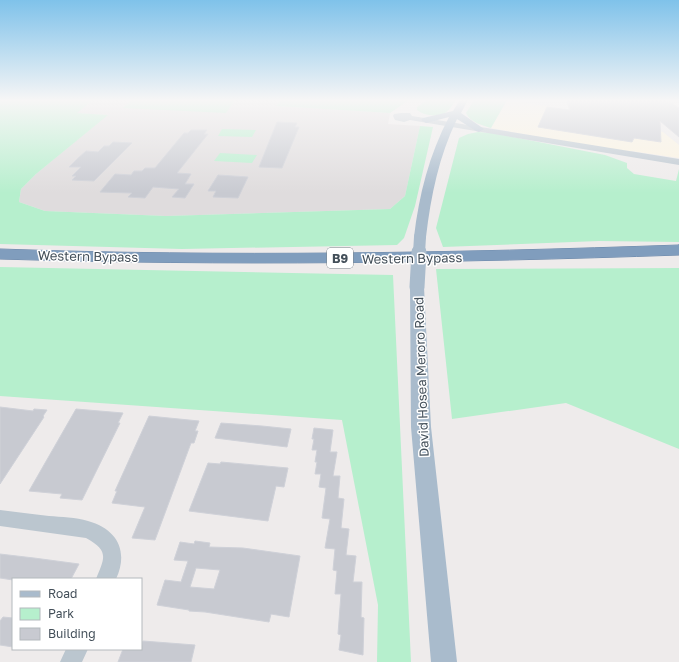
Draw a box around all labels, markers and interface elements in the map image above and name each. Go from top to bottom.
street label: Western Bypass [38,247,138,265]
road number: B9 [327,248,353,268]
street label: Western Bypass [362,249,462,267]
street label: David Hosea Meroro Road [410,297,432,457]
legend [12,578,142,650]
text: Road [48,586,77,601]
text: Park [48,606,74,621]
text: Building [48,626,96,641]

